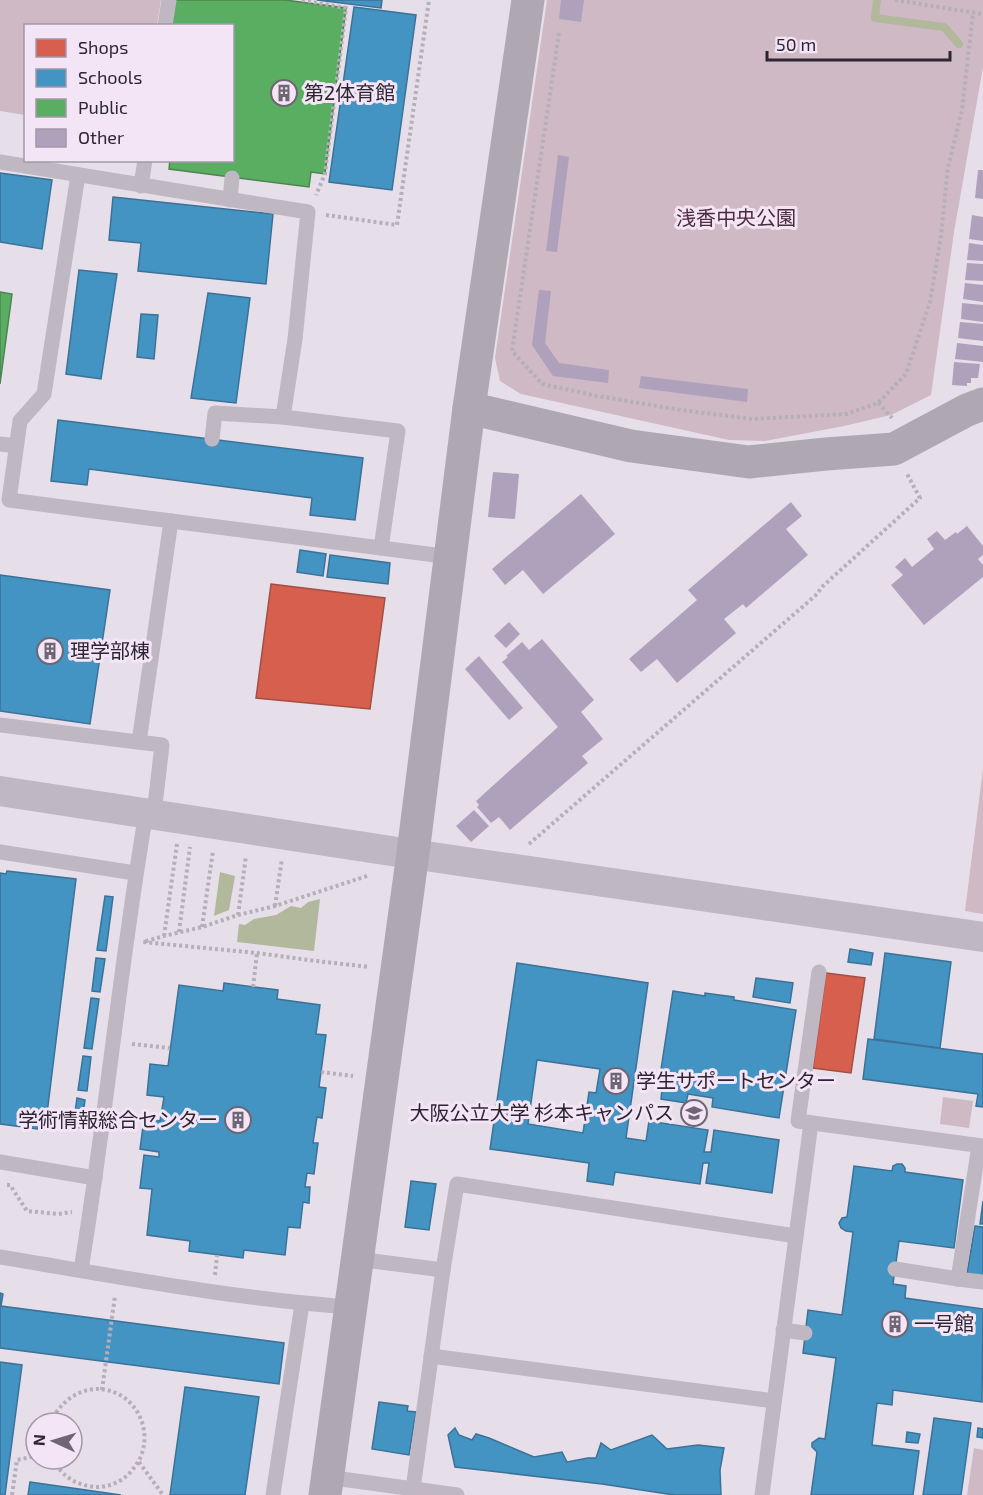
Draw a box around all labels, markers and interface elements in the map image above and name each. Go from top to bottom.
legend [24,24,234,162]
scale bar [767,24,950,62]
text: 50 m [776,33,816,55]
text: Shops [78,36,128,58]
text: Schools [78,66,142,88]
building icon: 第2体育館 [269,78,299,108]
place label: 第2体育館 [304,80,395,104]
text: Public [78,96,128,118]
text: Other [78,126,124,148]
park label: 浅香中央公園 [676,205,796,229]
building icon: 理学部棟 [35,636,65,666]
place label: 理学部棟 [70,638,150,662]
building icon: 学生サポートセンター [601,1066,631,1096]
place label: 学生サポートセンター [636,1068,836,1092]
school or university icon: 大阪公立大学 杉本キャンパス [679,1098,709,1128]
place label: 大阪公立大学 杉本キャンパス [410,1100,674,1124]
building icon: 学術情報総合センター [223,1105,253,1135]
place label: 学術情報総合センター [18,1107,218,1131]
building icon: 一号館 [880,1309,910,1339]
place label: 一号館 [914,1311,974,1335]
north arrow [24,1411,84,1471]
text: N [29,1433,48,1446]

